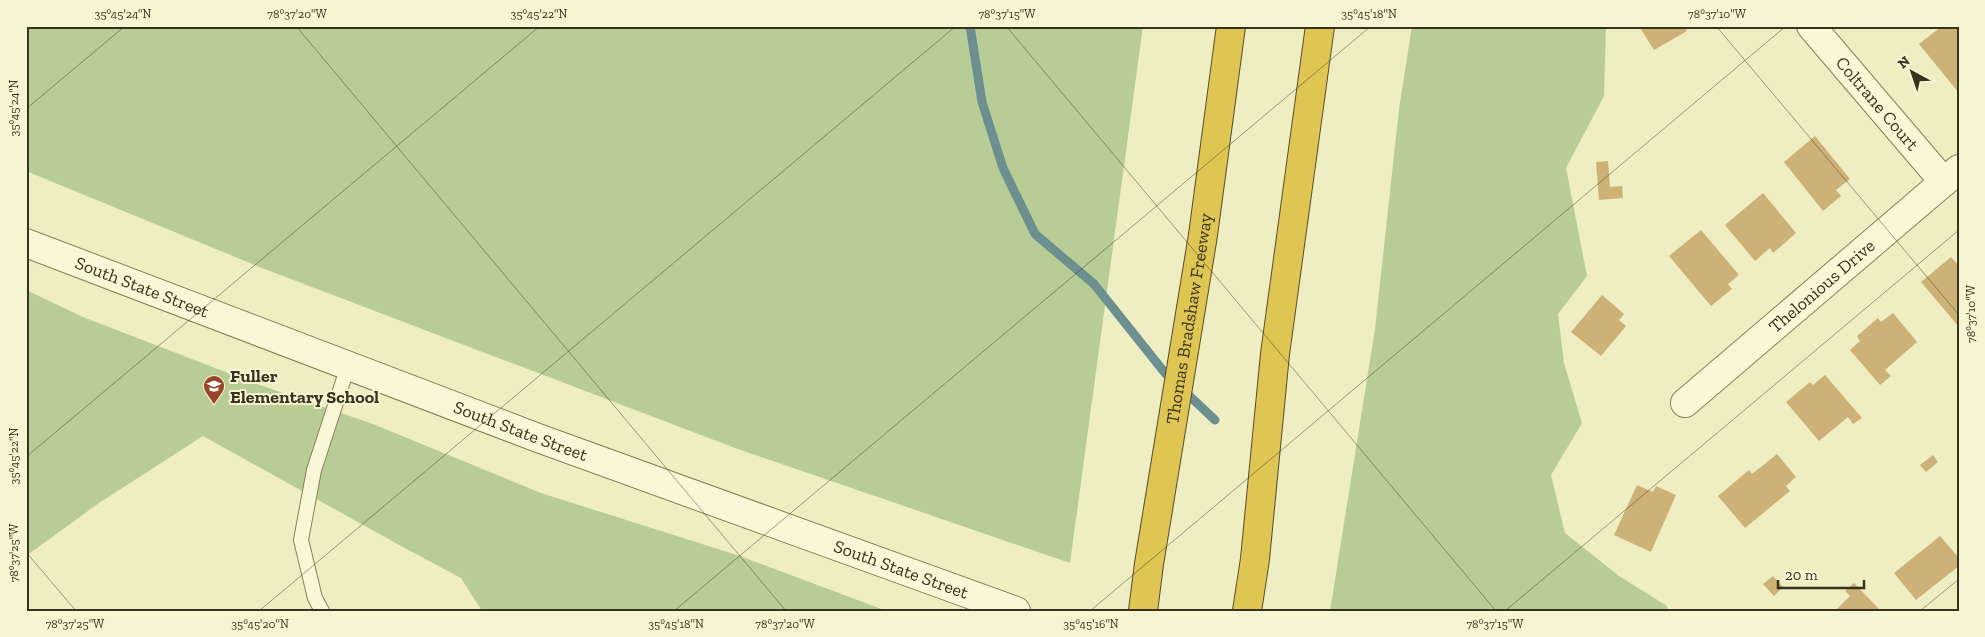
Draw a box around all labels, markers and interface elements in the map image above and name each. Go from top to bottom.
text: 35°45'24"N [95,7,152,21]
text: 78°37'20"W [267,7,327,21]
text: 35°45'22"N [511,7,568,21]
text: 78°37'15"W [978,7,1036,21]
text: 35°45'18"N [1341,7,1397,21]
text: 78°37'10"W [1688,7,1747,21]
north arrow [1888,48,1938,98]
street label: Coltrane Court [1831,52,1924,155]
text: N [1894,52,1914,72]
text: 35°45'24"N [7,79,21,136]
street label: Thomas Bradshaw Freeway [1161,211,1217,426]
street label: Thelonious Drive [1764,235,1880,338]
street label: South State Street [72,252,212,323]
text: 78°37'10"W [1964,284,1978,343]
place label: Fuller Elementary School [230,365,379,408]
school or university icon: Fuller Elementary School [202,374,226,405]
street label: South State Street [450,396,591,466]
text: 35°45'22"N [7,427,21,484]
text: 78°37'25"W [7,523,21,582]
street label: South State Street [831,535,972,604]
scale bar [1778,557,1864,589]
text: 20 m [1785,566,1818,584]
text: 78°37'25"W [46,617,105,631]
text: 35°45'20"N [231,617,289,631]
text: 35°45'18"N [648,617,704,631]
text: 78°37'20"W [755,617,815,631]
text: 35°45'16"N [1063,617,1119,631]
text: 78°37'15"W [1466,617,1524,631]

